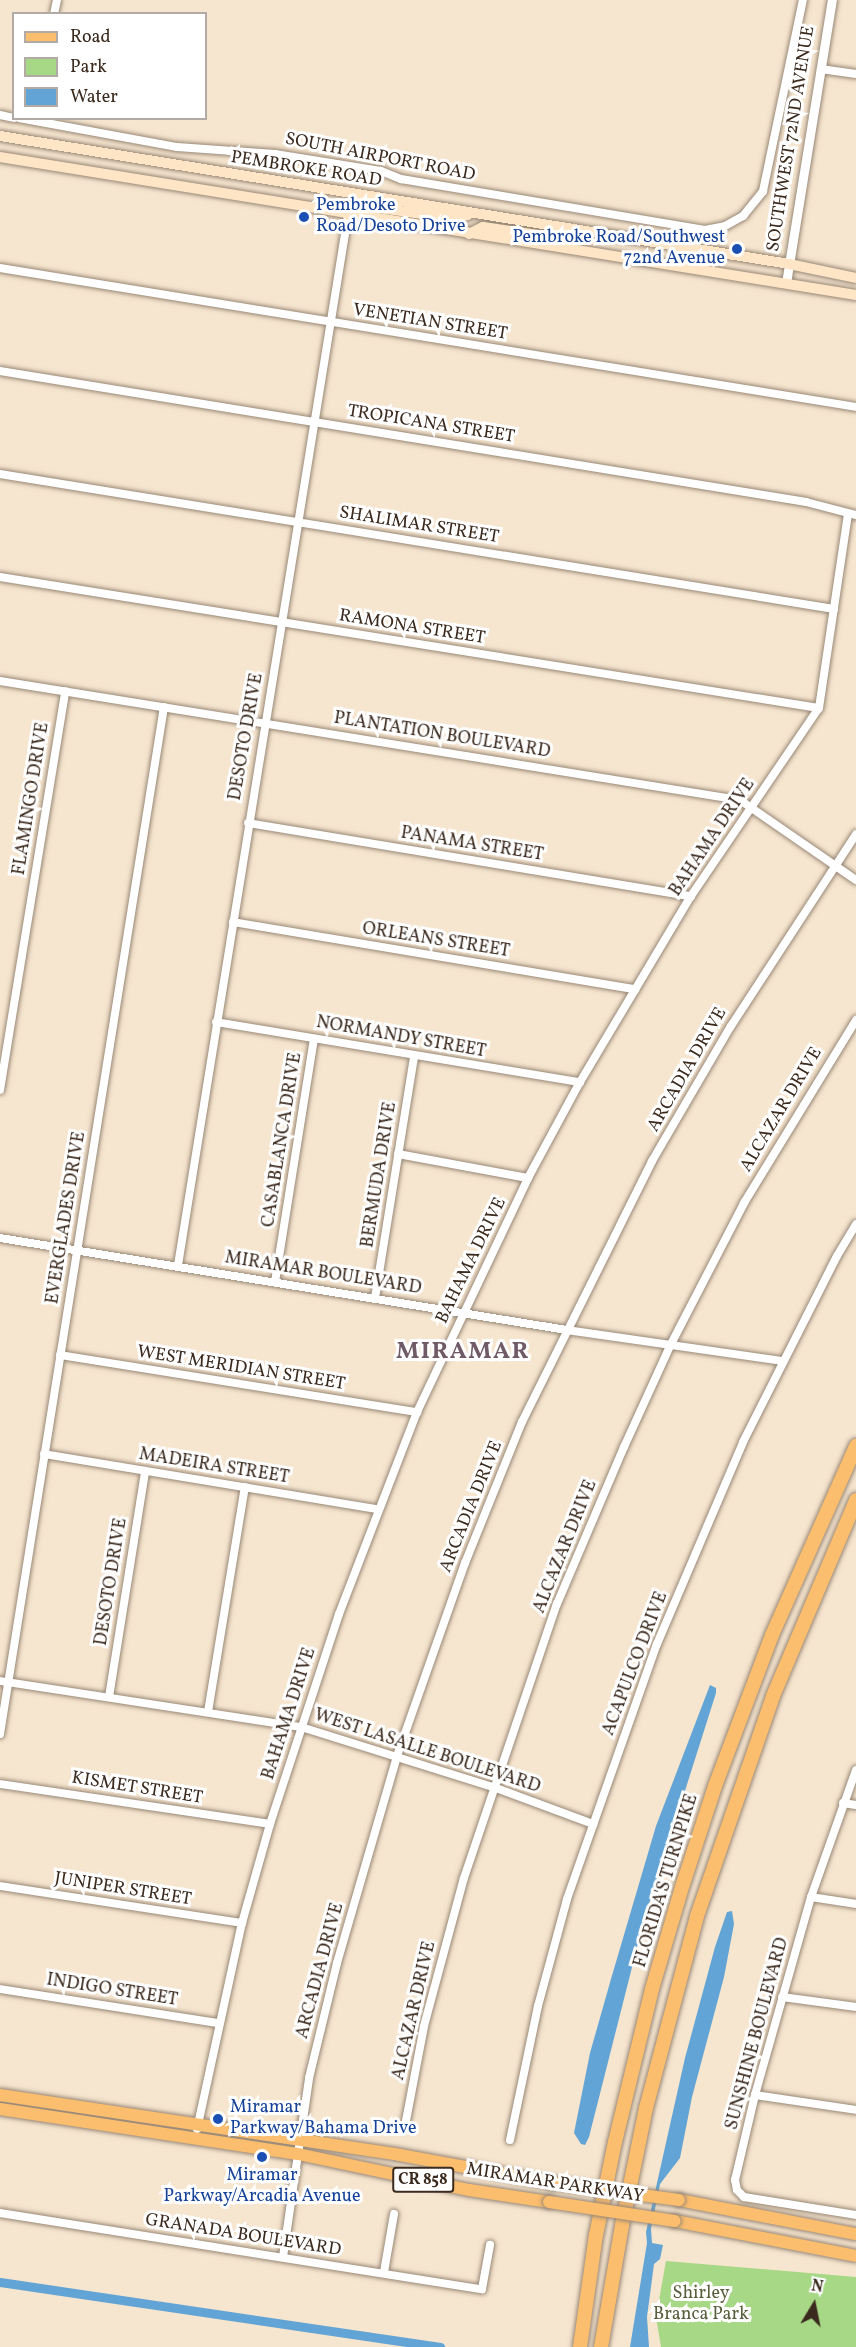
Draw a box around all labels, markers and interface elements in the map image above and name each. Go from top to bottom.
legend [12,12,207,120]
street label: SOUTHWEST 72ND AVENUE [763,24,821,254]
text: Road [70,25,111,50]
text: Park [70,55,107,80]
text: Water [70,85,118,110]
street label: SOUTH AIRPORT ROAD [283,129,477,187]
street label: PEMBROKE ROAD [229,147,383,193]
place label: Pembroke Road/Desoto Drive [316,196,465,238]
marker: Pembroke Road/Desoto Drive [297,210,311,224]
place label: Pembroke Road/Southwest 72nd Avenue [512,228,725,270]
marker: Pembroke Road/Southwest 72nd Avenue [730,242,744,256]
street label: VENETIAN STREET [351,300,509,346]
street label: TROPICANA STREET [346,401,516,449]
street label: SHALIMAR STREET [338,503,500,549]
street label: RAMONA STREET [337,606,487,650]
street label: DESOTO DRIVE [225,672,269,802]
street label: PLANTATION BOULEVARD [332,708,552,764]
street label: FLAMINGO DRIVE [9,721,55,877]
street label: BAHAMA DRIVE [666,775,760,901]
street label: PANAMA STREET [399,823,545,867]
street label: ORLEANS STREET [361,919,511,963]
street label: ARCADIA DRIVE [644,1004,732,1136]
street label: NORMANDY STREET [314,1012,488,1064]
street label: ALCAZAR DRIVE [736,1044,828,1176]
street label: CASABLANCA DRIVE [259,1051,307,1229]
street label: BERMUDA DRIVE [358,1101,402,1249]
street label: EVERGLADES DRIVE [43,1130,91,1306]
street label: BAHAMA DRIVE [432,1194,512,1328]
street label: MIRAMAR BOULEVARD [223,1248,423,1300]
district label: MIRAMAR [396,1339,530,1367]
street label: WEST MERIDIAN STREET [135,1342,347,1396]
street label: ARCADIA DRIVE [436,1438,508,1576]
street label: MADEIRA STREET [137,1444,291,1490]
street label: ALCAZAR DRIVE [529,1477,603,1617]
street label: DESOTO DRIVE [91,1517,133,1647]
street label: ACAPULCO DRIVE [599,1589,673,1739]
street label: BAHAMA DRIVE [258,1645,322,1783]
street label: WEST LASALLE BOULEVARD [311,1705,543,1799]
street label: KISMET STREET [70,1768,204,1810]
street label: FLORIDA'S TURNPIKE [630,1791,704,1971]
street label: JUNIPER STREET [53,1869,193,1911]
street label: ARCADIA DRIVE [292,1901,350,2041]
street label: SUNSHINE BOULEVARD [722,1935,794,2133]
street label: ALCAZAR DRIVE [389,1940,441,2082]
street label: INDIGO STREET [45,1970,179,2012]
place label: Miramar Parkway/Bahama Drive [230,2098,416,2140]
marker: Miramar Parkway/Bahama Drive [211,2112,225,2126]
marker: Miramar Parkway/Arcadia Avenue [255,2150,269,2164]
street label: MIRAMAR PARKWAY [465,2159,645,2209]
place label: Miramar Parkway/Arcadia Avenue [164,2166,360,2208]
road number: CR 858 [392,2167,454,2193]
street label: GRANADA BOULEVARD [144,2210,342,2262]
north arrow [784,2275,844,2335]
text: N [809,2275,825,2299]
park label: Shirley Branca Park [653,2284,749,2326]

